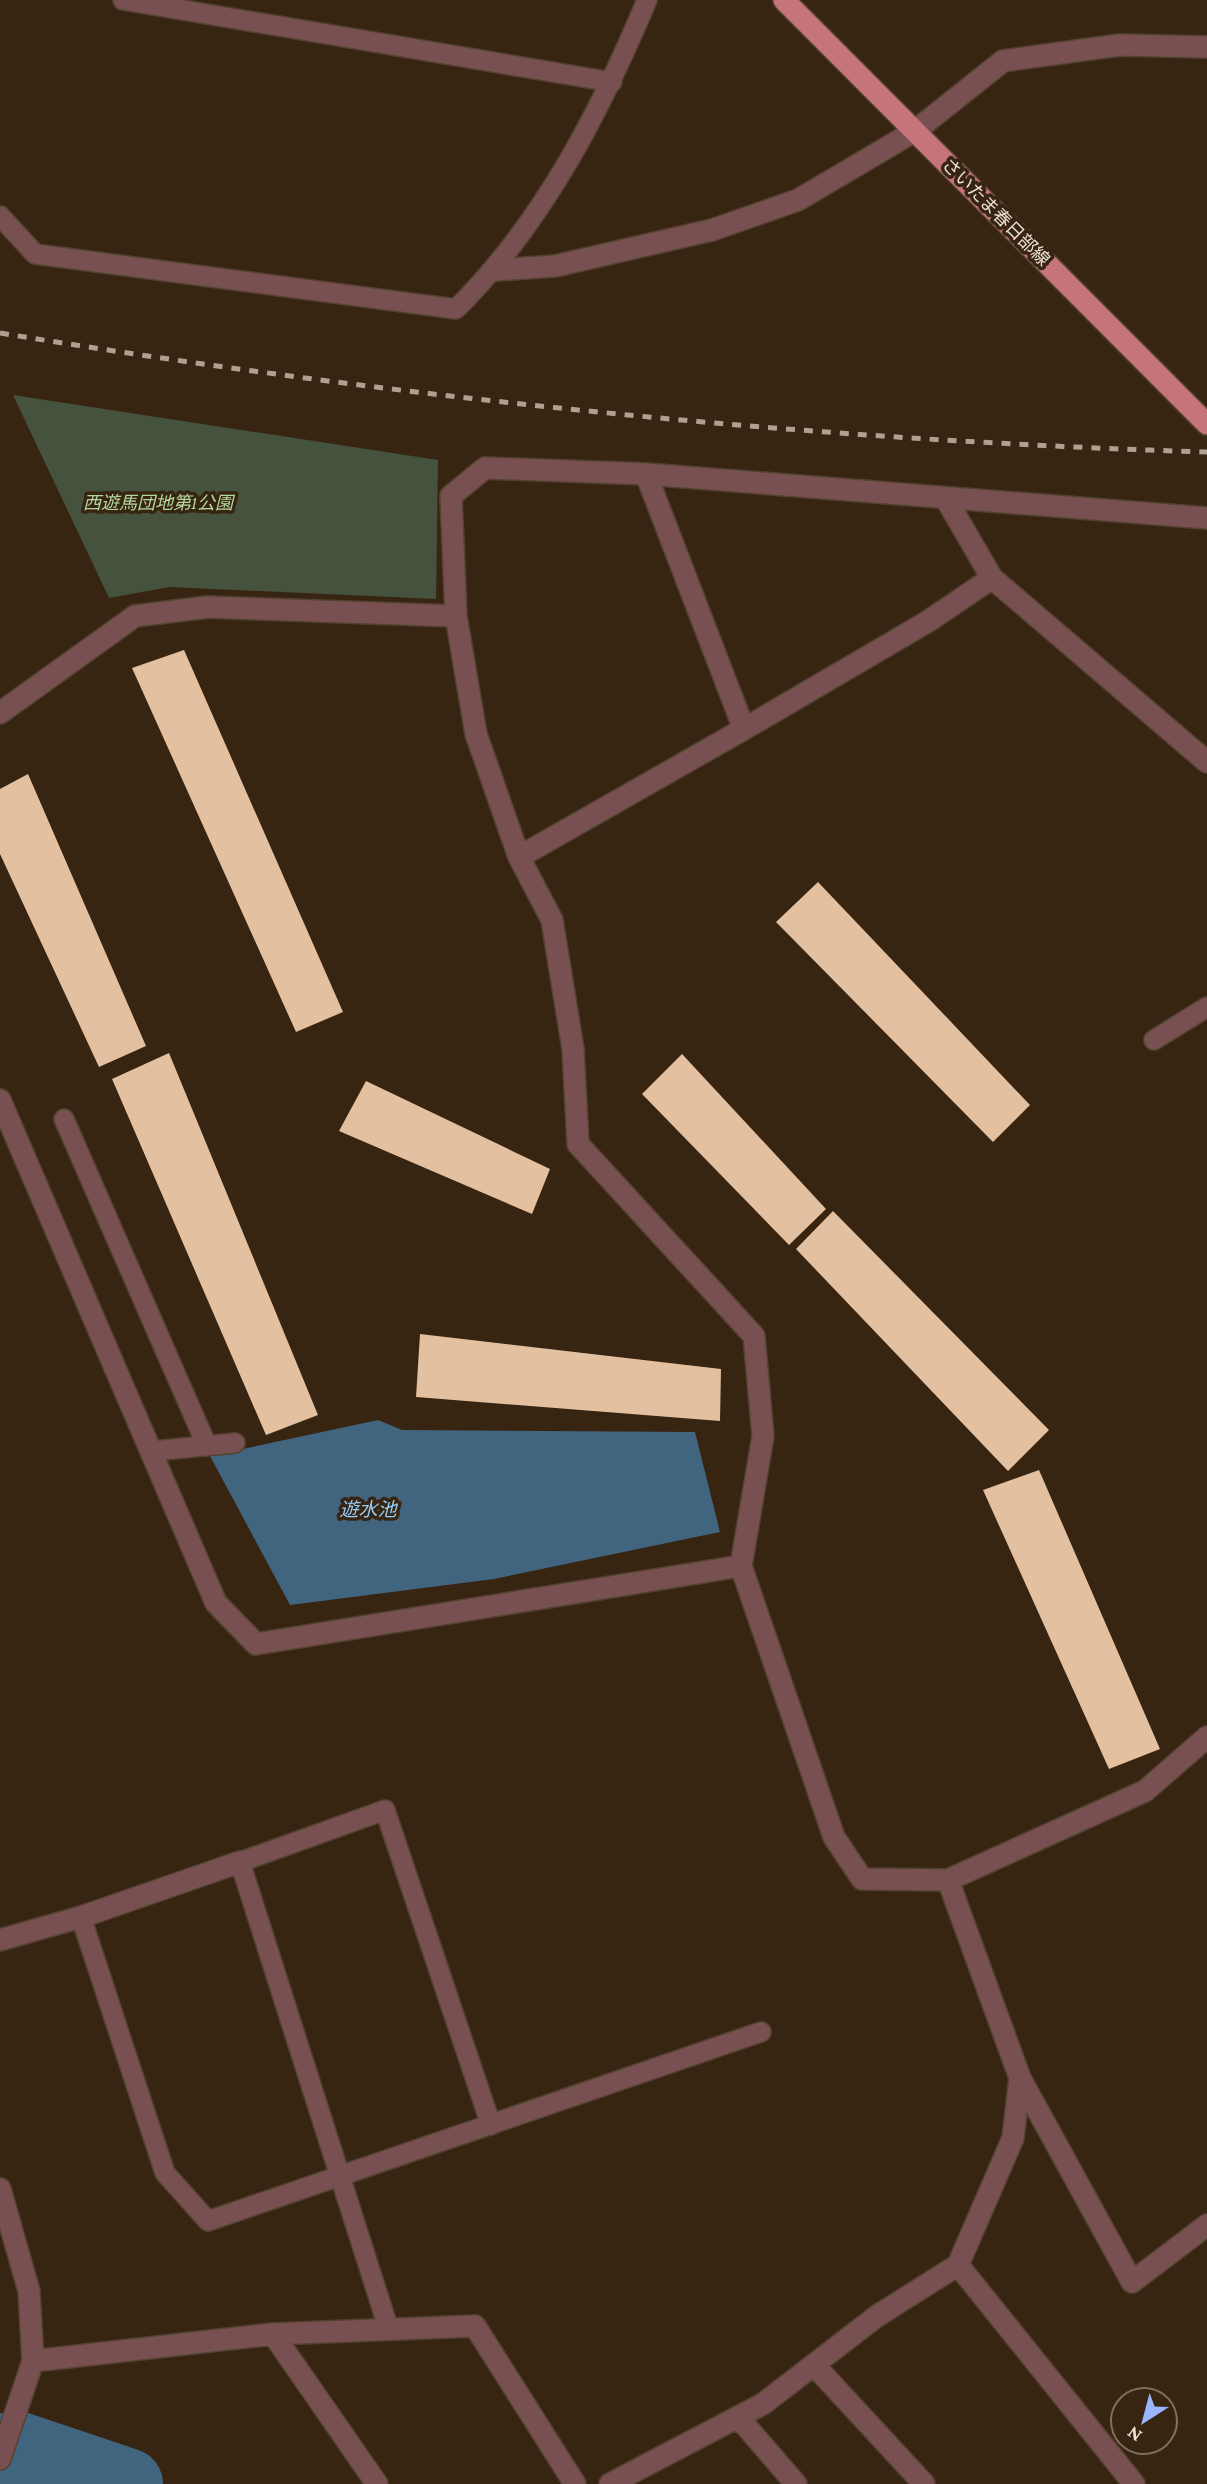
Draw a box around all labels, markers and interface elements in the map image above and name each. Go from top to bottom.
street label: さいたま春日部線 [938,154,1054,270]
park label: 西遊馬団地第1公園 [83,493,236,513]
water label: 遊水池 [339,1499,398,1520]
north arrow [1109,2386,1179,2456]
text: N [1123,2422,1146,2447]

